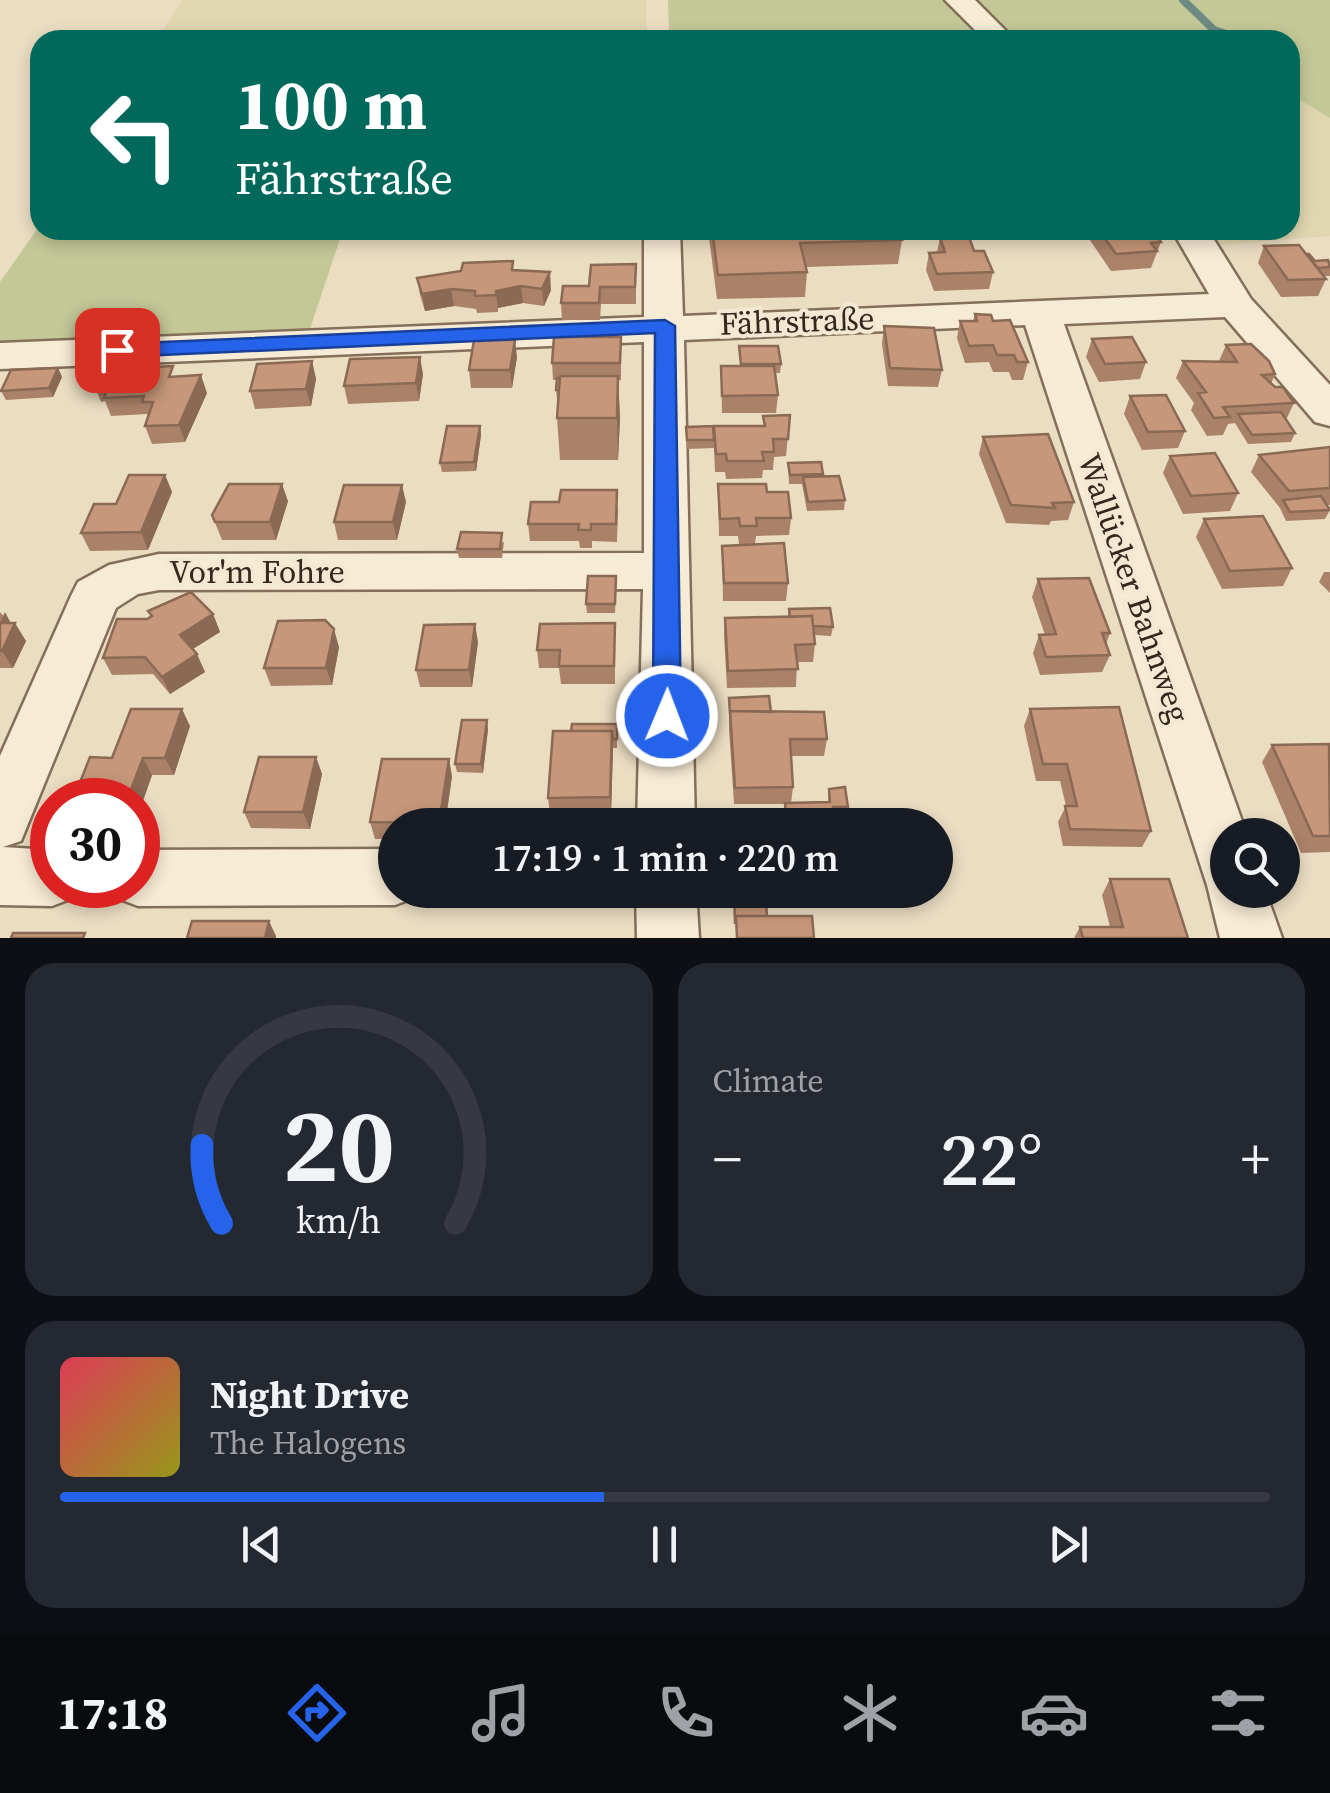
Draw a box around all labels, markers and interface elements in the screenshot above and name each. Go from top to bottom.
text: 100 m [235,56,427,152]
icon: left [70,70,200,200]
text: Fährstraße [235,147,453,209]
street label: Fährstraße [719,296,875,346]
pin [75,308,160,393]
icon: arrive [90,323,145,378]
street label: Wallücker Bahnweg [1067,447,1201,729]
street label: Vor'm Fohre [169,550,345,594]
position arrow [615,664,719,768]
speed limit sign: 30 [30,778,160,908]
map controls [1210,818,1300,908]
button: search [1210,818,1300,908]
text: 17:19 · 1 min · 220 m [492,832,839,884]
text: Climate [713,1059,824,1103]
text: 20 [282,1073,395,1216]
text: 22° [940,1107,1043,1210]
text: − [713,1121,742,1196]
text: + [1241,1121,1270,1196]
text: km/h [296,1196,381,1245]
text: Night Drive [210,1369,409,1421]
text: The Halogens [210,1421,406,1465]
icon: previous [234,1517,289,1572]
icon: pause [637,1517,692,1572]
icon: next [1041,1517,1096,1572]
icon: directions [282,1678,352,1748]
icon: music [466,1678,536,1748]
icon: phone [651,1678,721,1748]
icon: climate [835,1678,905,1748]
icon: car [1019,1678,1089,1748]
icon: filters [1203,1678,1273,1748]
text: 17:18 [57,1682,168,1744]

